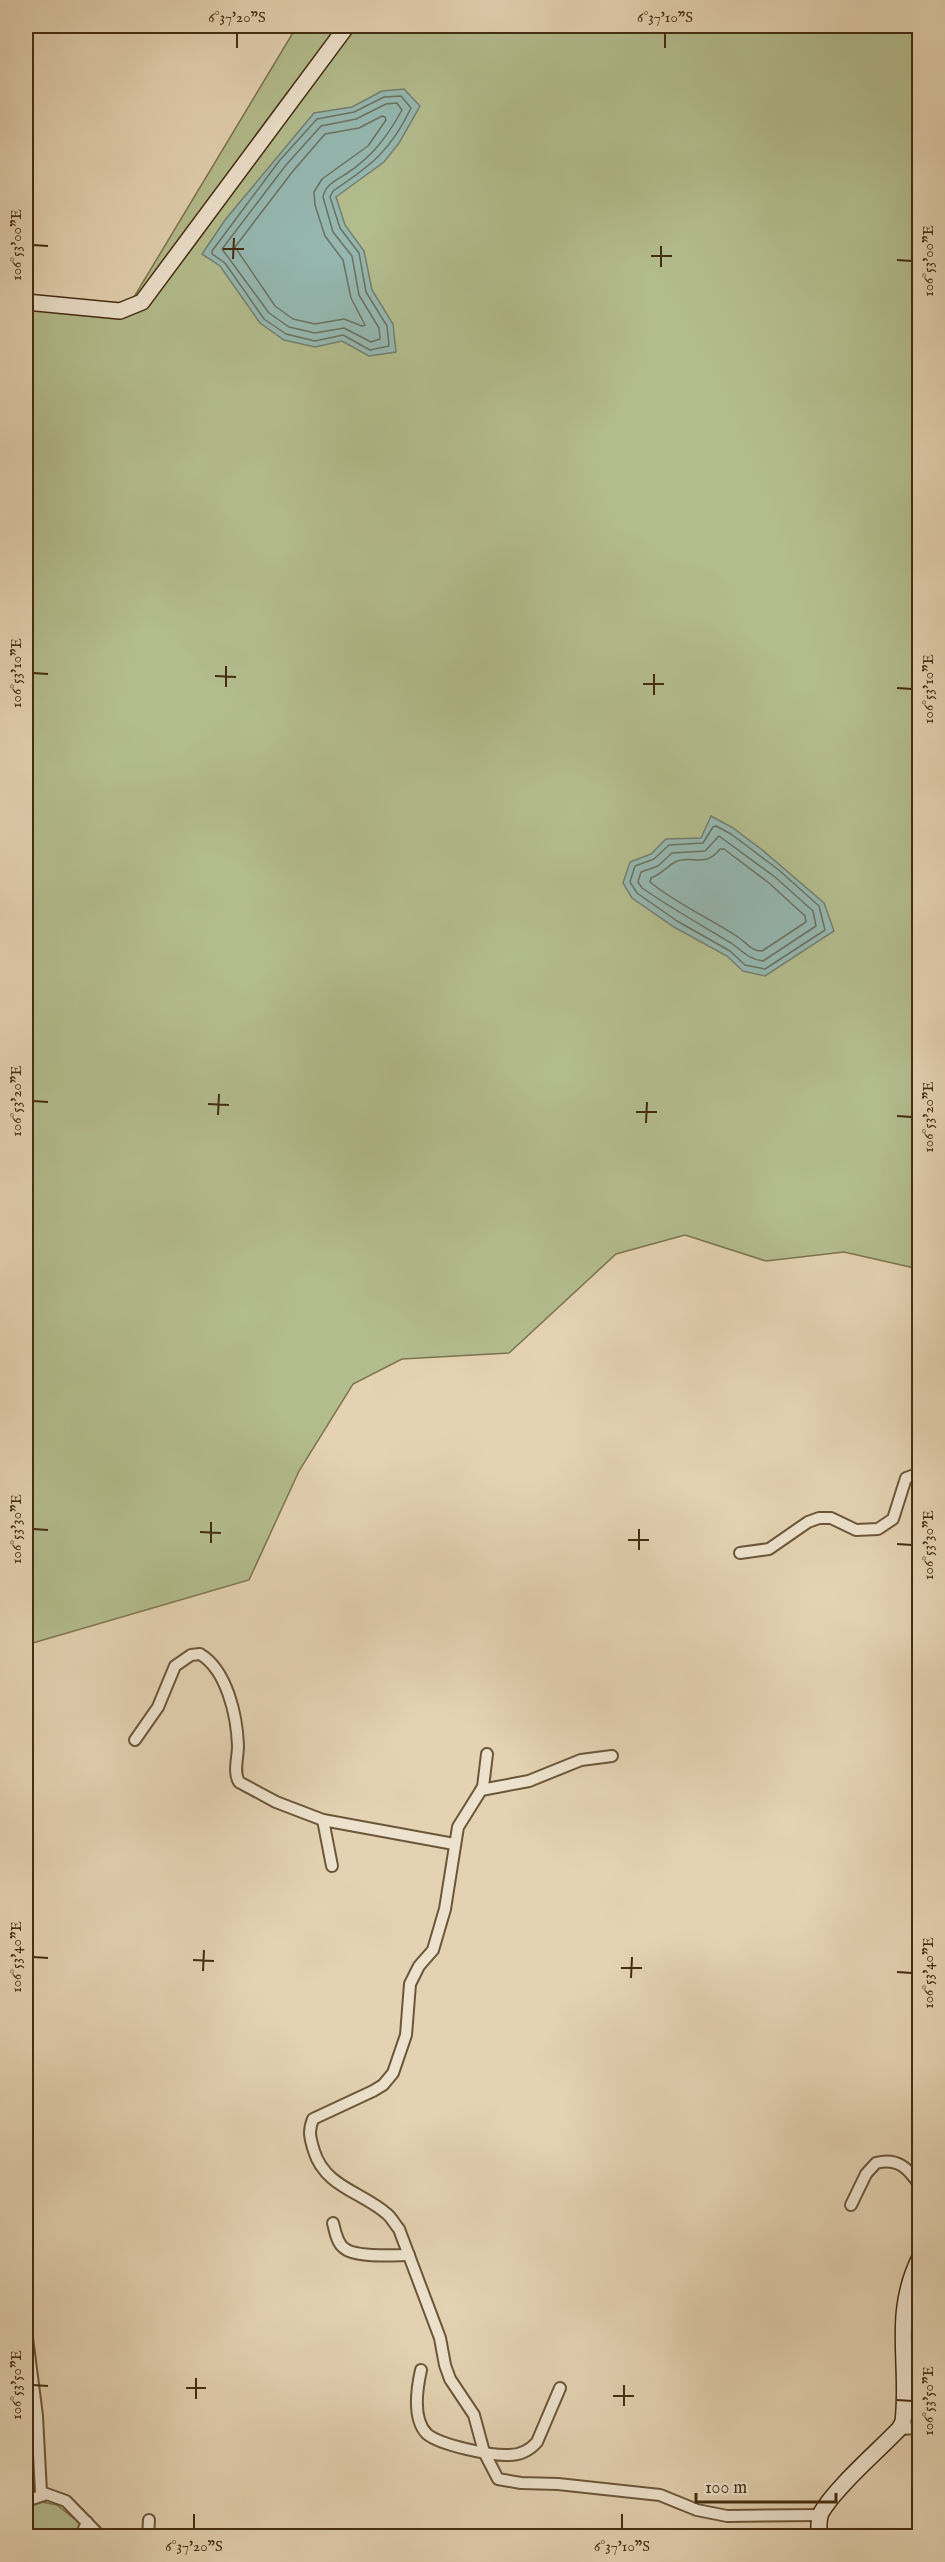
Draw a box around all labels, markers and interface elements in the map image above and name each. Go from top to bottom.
text: 6°37'20"S [208,8,266,27]
text: 6°37'10"S [637,8,693,27]
text: 106°53'00"E [7,209,26,281]
text: 106°53'00"E [919,225,938,297]
text: 106°53'10"E [7,638,26,708]
text: 106°53'10"E [919,654,938,724]
text: 106°53'20"E [7,1065,26,1137]
text: 106°53'20"E [919,1081,938,1153]
text: 106°53'30"E [7,1494,26,1564]
text: 106°53'30"E [919,1510,938,1580]
text: 106°53'40"E [7,1921,26,1993]
text: 106°53'40"E [919,1937,938,2009]
text: 106°53'50"E [7,2350,26,2420]
text: 106°53'50"E [919,2366,938,2436]
scale bar [696,2466,836,2504]
text: 100 m [705,2477,747,2500]
text: 6°37'20"S [165,2537,223,2556]
text: 6°37'10"S [594,2537,650,2556]

